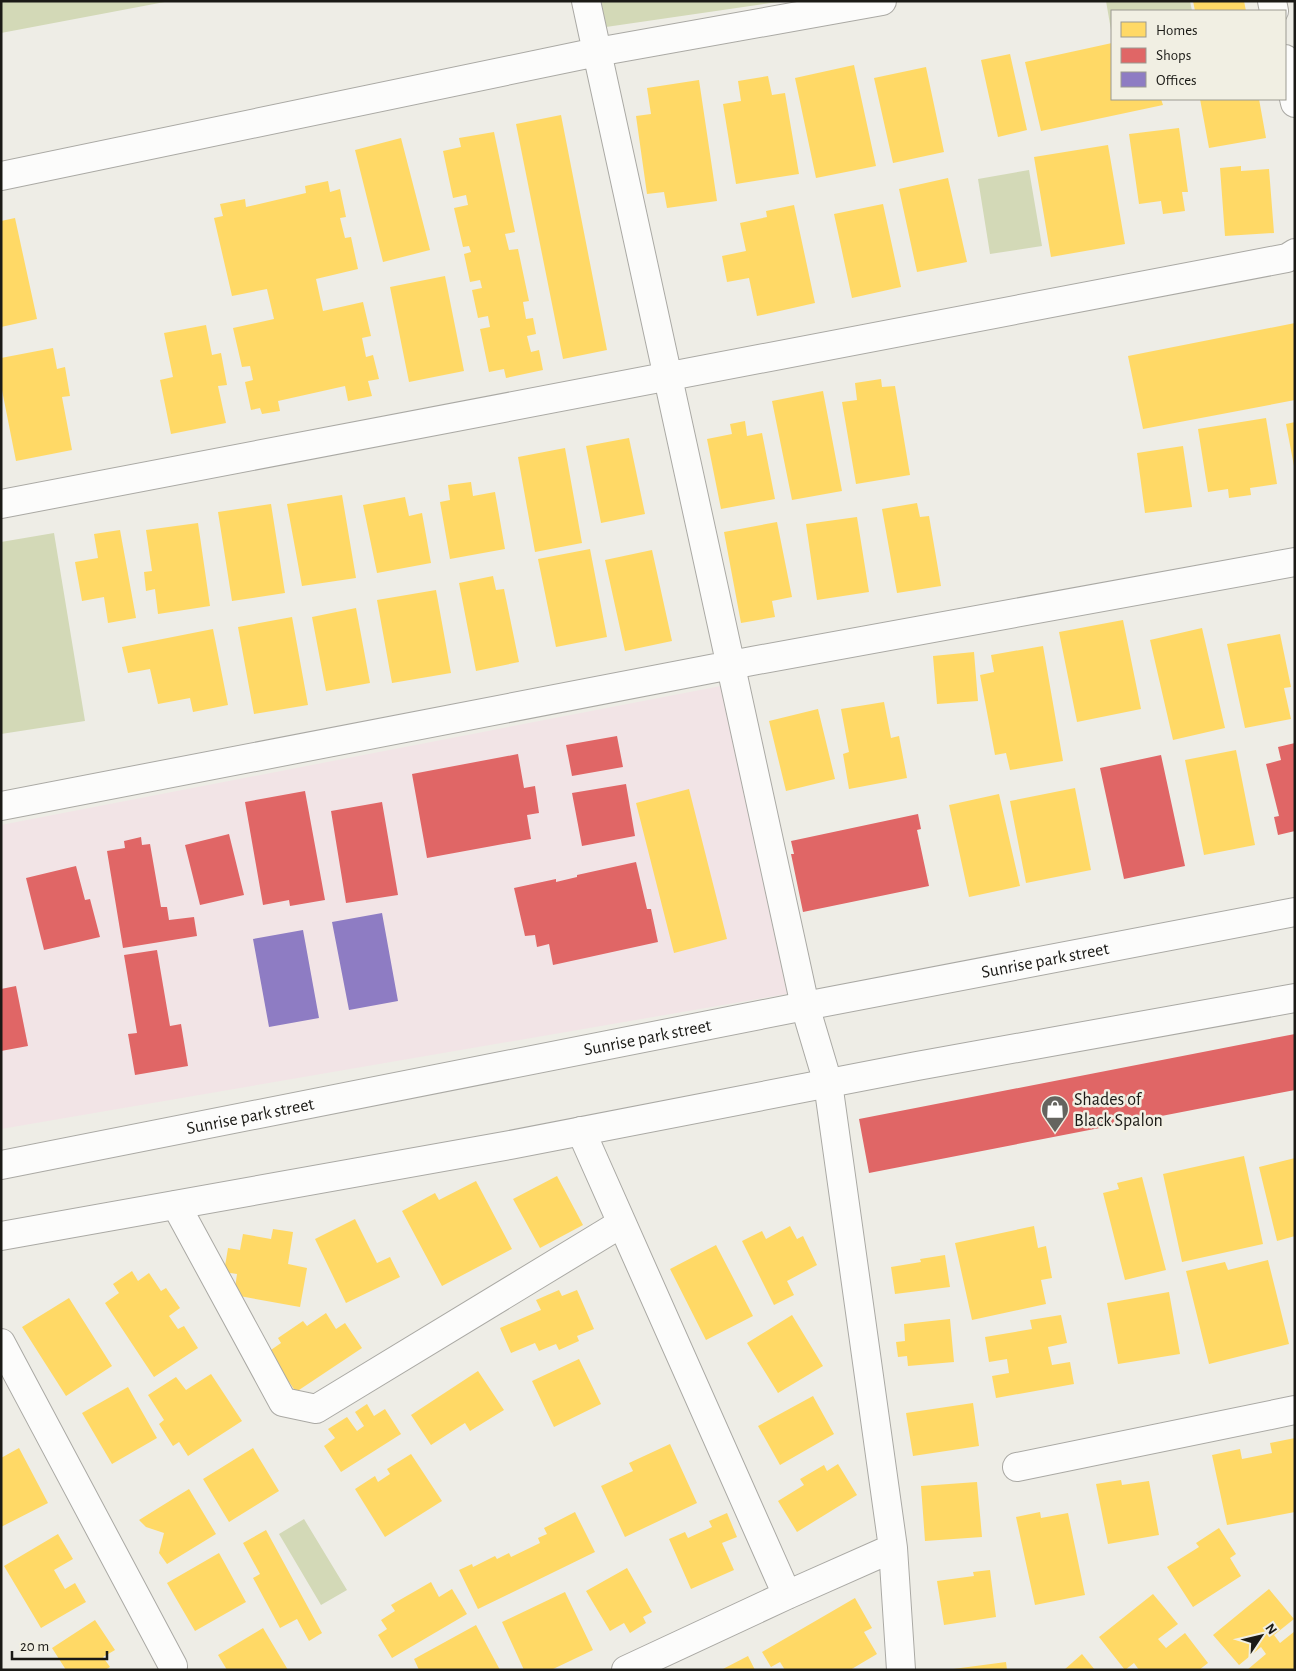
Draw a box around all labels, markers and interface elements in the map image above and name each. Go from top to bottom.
legend [1111,10,1286,100]
text: Homes [1156,23,1198,38]
text: Shops [1156,48,1191,63]
text: Offices [1156,73,1197,88]
street label: Sunrise park street [980,940,1111,982]
street label: Sunrise park street [582,1017,713,1060]
place label: Shades of Black Spalon [1074,1091,1163,1130]
shop icon: Shades of Black Spalon [1040,1094,1070,1133]
street label: Sunrise park street [185,1095,316,1138]
north arrow [1236,1611,1286,1661]
text: N [1262,1621,1279,1637]
scale bar [12,1628,108,1660]
text: 20 m [20,1639,49,1654]

